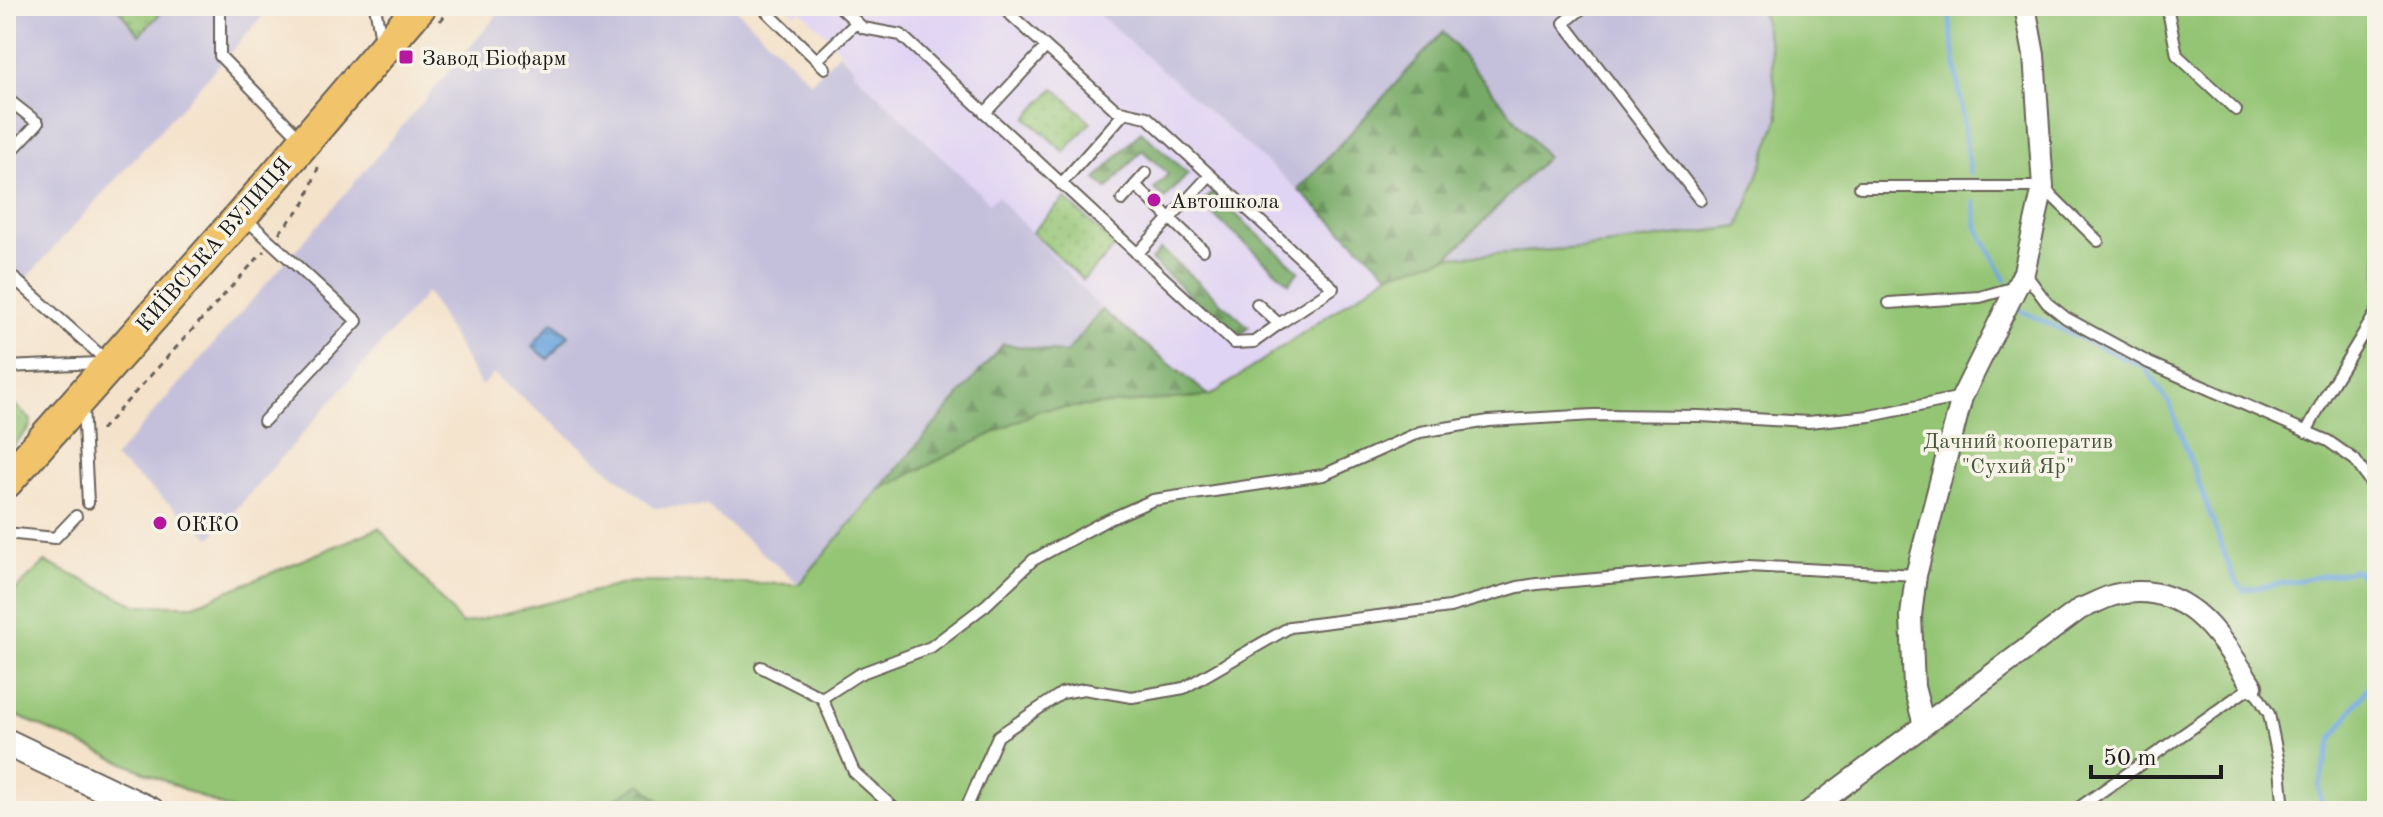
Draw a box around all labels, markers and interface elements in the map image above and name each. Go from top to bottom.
marker: Завод Біофарм [397,48,415,66]
place label: Завод Біофарм [422,48,566,70]
street label: КИЇВСЬКА ВУЛИЦЯ [131,152,296,337]
marker: Автошкола [1145,191,1163,209]
place label: Автошкола [1170,191,1279,213]
park label: Дачний кооператив "Сухий Яр" [1923,431,2113,478]
marker: ОККО [151,514,169,532]
place label: ОККО [176,514,239,536]
scale bar [2091,729,2221,779]
text: 50 m [2103,747,2157,771]

